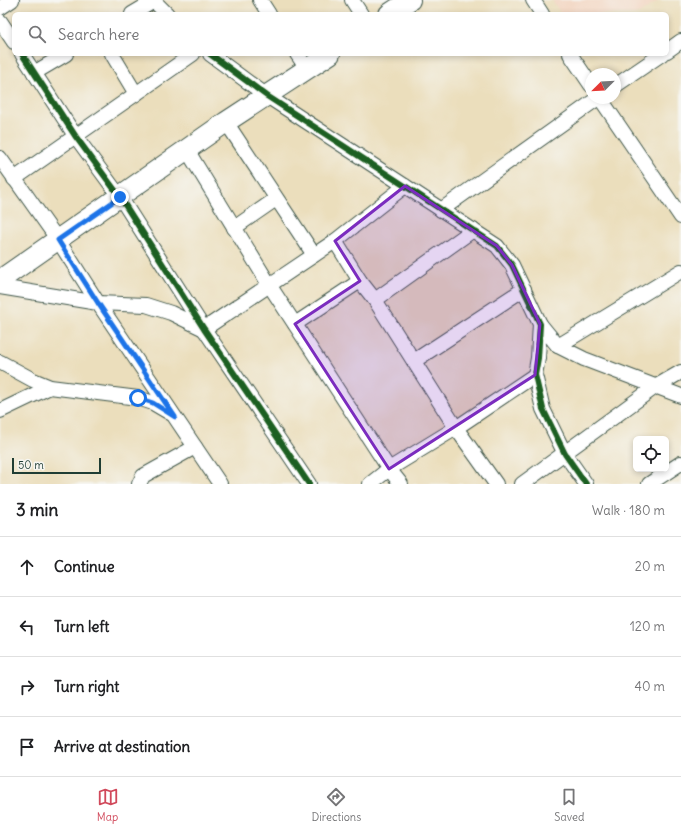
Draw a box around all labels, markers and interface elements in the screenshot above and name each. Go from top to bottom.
search box [12,12,669,56]
icon: search [26,23,48,45]
text: Search here [58,25,139,44]
north arrow [585,68,621,104]
route end [111,188,129,206]
route start [129,389,147,407]
map controls [633,436,669,472]
button: locate [633,436,669,472]
scale bar [12,456,101,475]
text: 50 m [18,458,44,472]
text: 3 min [16,499,58,521]
text: Walk · 180 m [592,502,665,519]
icon: ahead [16,556,38,578]
text: Continue [54,557,115,576]
text: 20 m [635,558,665,575]
icon: left [16,616,38,638]
text: Turn left [54,617,109,636]
text: 120 m [630,618,665,635]
icon: right [16,676,38,698]
text: Turn right [54,677,119,696]
text: 40 m [634,678,665,695]
icon: arrive [16,736,38,758]
text: Arrive at destination [54,737,190,756]
tab: Map [97,786,119,824]
tab: Directions [312,786,361,824]
tab: Saved [554,786,584,824]

